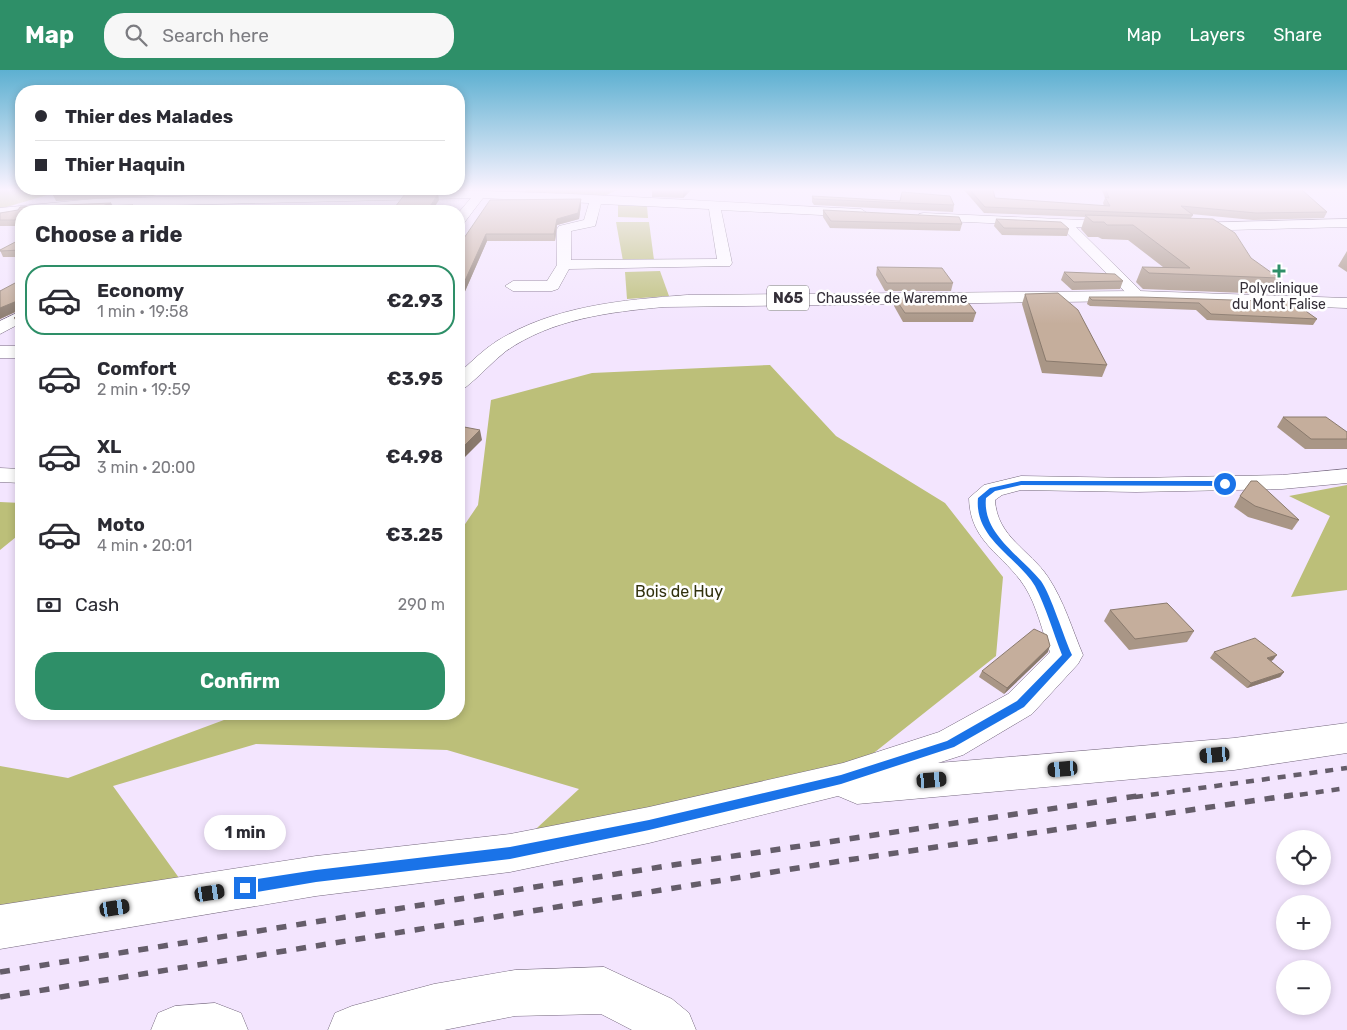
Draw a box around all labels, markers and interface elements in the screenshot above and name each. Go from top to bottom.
search box [104,13,454,58]
text: Map [25,21,74,49]
icon: search [122,21,150,49]
text: Search here [162,24,269,47]
text: Map [1127,24,1162,46]
text: Layers [1190,24,1245,46]
text: Share [1273,24,1322,46]
text: Thier des Malades [65,105,233,128]
text: Thier Haquin [65,153,185,176]
text: Choose a ride [35,221,182,248]
marker: Polyclinique du Mont Falise [1272,264,1286,278]
icon: car [37,278,82,323]
text: Economy [97,279,184,302]
place label: Polyclinique du Mont Falise [1232,280,1326,313]
road number: N65 [767,286,809,310]
text: €2.93 [387,289,443,312]
street label: Chaussée de Waremme [816,290,968,307]
text: 1 min · 19:58 [97,302,189,321]
icon: car [37,356,82,401]
text: Comfort [97,357,177,380]
text: €3.95 [386,367,443,390]
text: 2 min · 19:59 [97,380,191,399]
icon: car [37,434,82,479]
text: XL [97,435,121,458]
text: €4.98 [386,445,443,468]
text: 3 min · 20:00 [97,458,195,477]
route start [1214,473,1236,495]
icon: car [37,512,82,557]
text: Moto [97,513,145,536]
text: €3.25 [386,523,443,546]
text: 4 min · 20:01 [97,536,192,555]
park label: Bois de Huy [635,582,723,601]
icon: cash [35,591,63,619]
text: Cash [75,593,119,616]
text: 290 m [398,595,445,614]
button: Confirm [35,652,445,710]
car [1199,746,1230,764]
car [1047,760,1078,778]
car [916,771,947,789]
callout: 1 min [204,816,286,850]
text: 1 min [225,823,265,842]
map controls [1276,830,1331,1015]
button: locate [1276,830,1331,885]
route end [234,877,256,899]
car [194,883,225,903]
button: + [1276,895,1331,950]
car [99,898,130,918]
button: − [1276,960,1331,1015]

